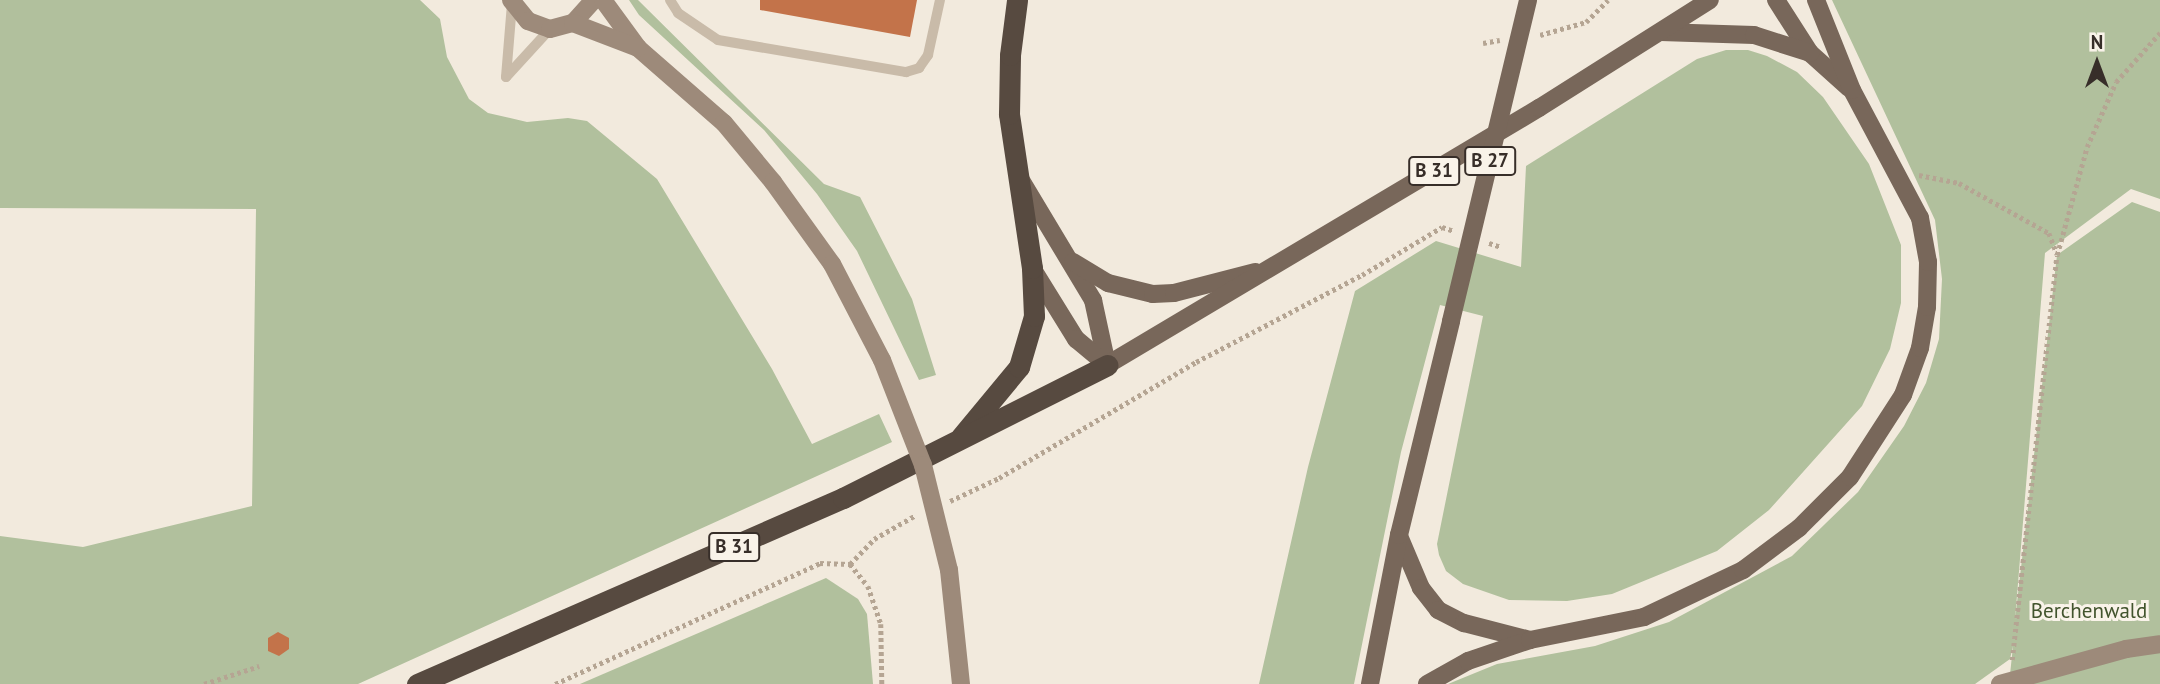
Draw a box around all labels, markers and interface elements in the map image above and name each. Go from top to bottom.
north arrow [2062,28,2132,98]
text: N [2091,30,2103,54]
road number: B 27 [1464,146,1516,176]
road number: B 31 [1408,155,1460,186]
road number: B 31 [708,532,760,562]
park label: Berchenwald [2031,598,2147,624]

